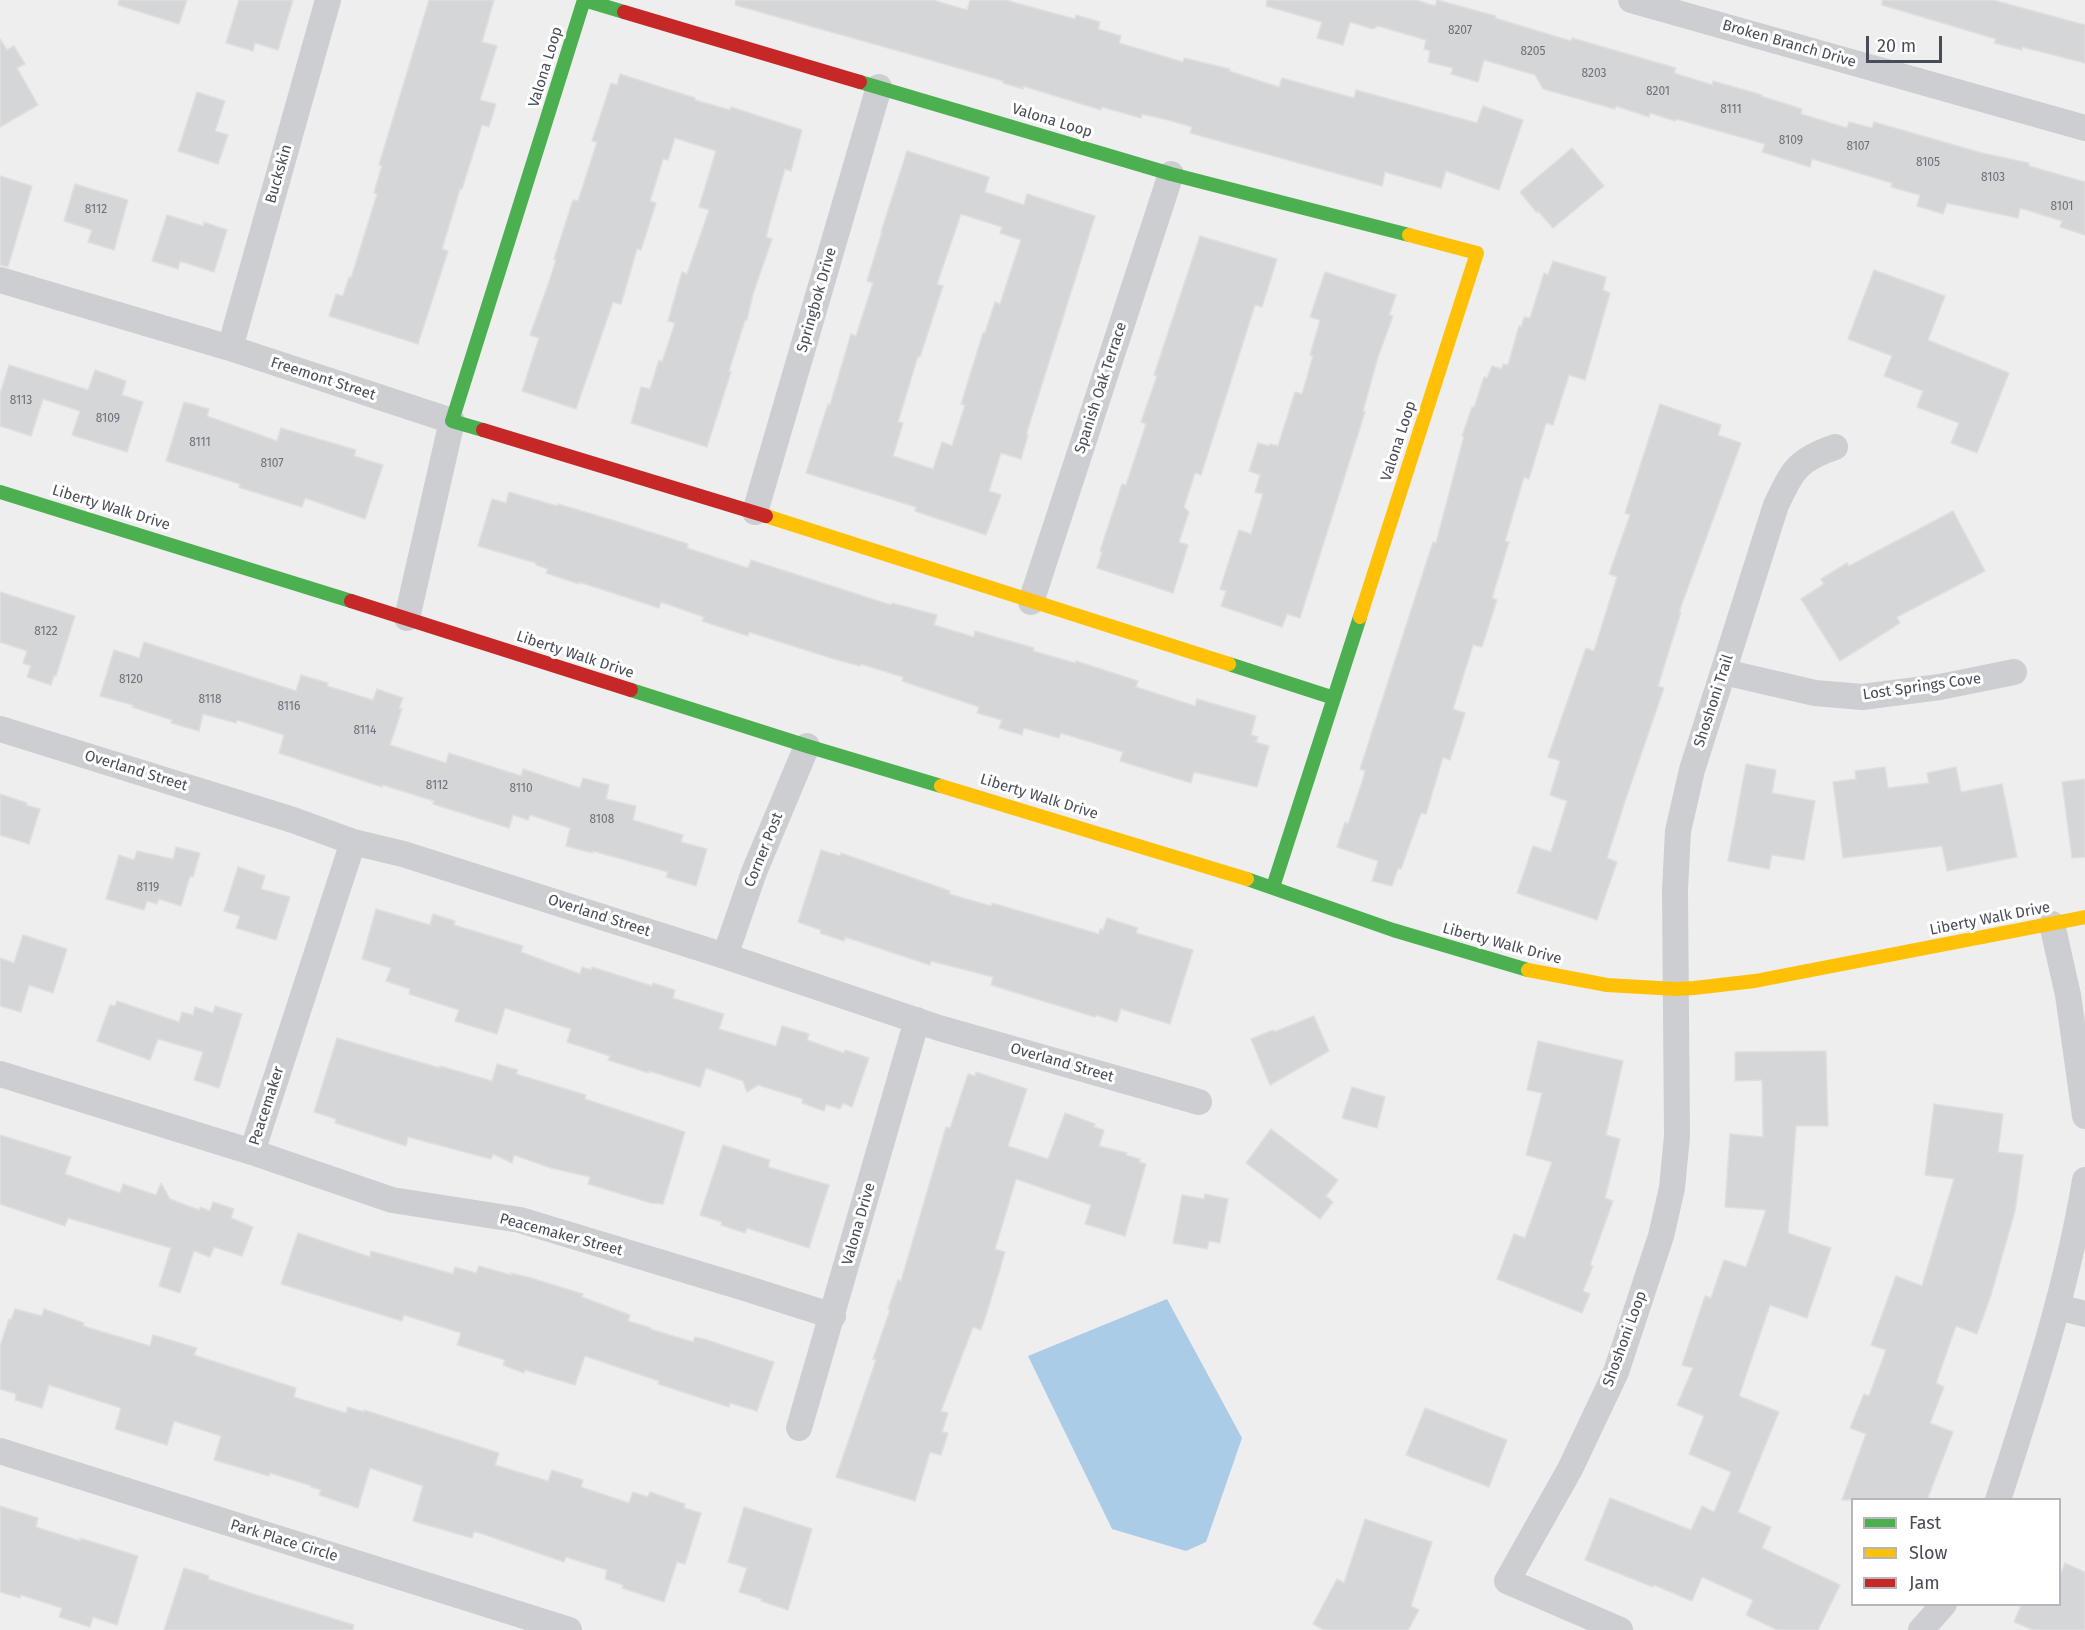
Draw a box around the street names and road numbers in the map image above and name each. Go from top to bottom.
street label: Broken Branch Drive [1720,16,1858,72]
street label: Valona Loop [525,25,567,109]
street label: Valona Loop [1010,100,1094,142]
street label: Buckskin [262,143,296,205]
street label: Springbok Drive [793,246,841,354]
street label: Spanish Oak Terrace [1071,320,1131,456]
street label: Freemont Street [268,354,378,404]
street label: Valona Loop [1378,399,1420,483]
street label: Liberty Walk Drive [50,481,172,535]
street label: Liberty Walk Drive [514,628,636,682]
street label: Shoshoni Trail [1691,652,1737,750]
street label: Lost Springs Cove [1862,670,1982,704]
street label: Overland Street [82,747,190,795]
street label: Liberty Walk Drive [978,770,1100,824]
street label: Corner Post [741,810,787,890]
street label: Overland Street [546,891,652,941]
street label: Liberty Walk Drive [1928,898,2052,940]
street label: Liberty Walk Drive [1441,919,1563,969]
street label: Overland Street [1008,1040,1116,1086]
street label: Peacemaker [246,1064,288,1148]
street label: Valona Drive [839,1181,879,1267]
street label: Peacemaker Street [497,1210,625,1260]
street label: Shoshoni Loop [1599,1289,1651,1389]
street label: Park Place Circle [228,1516,340,1566]

